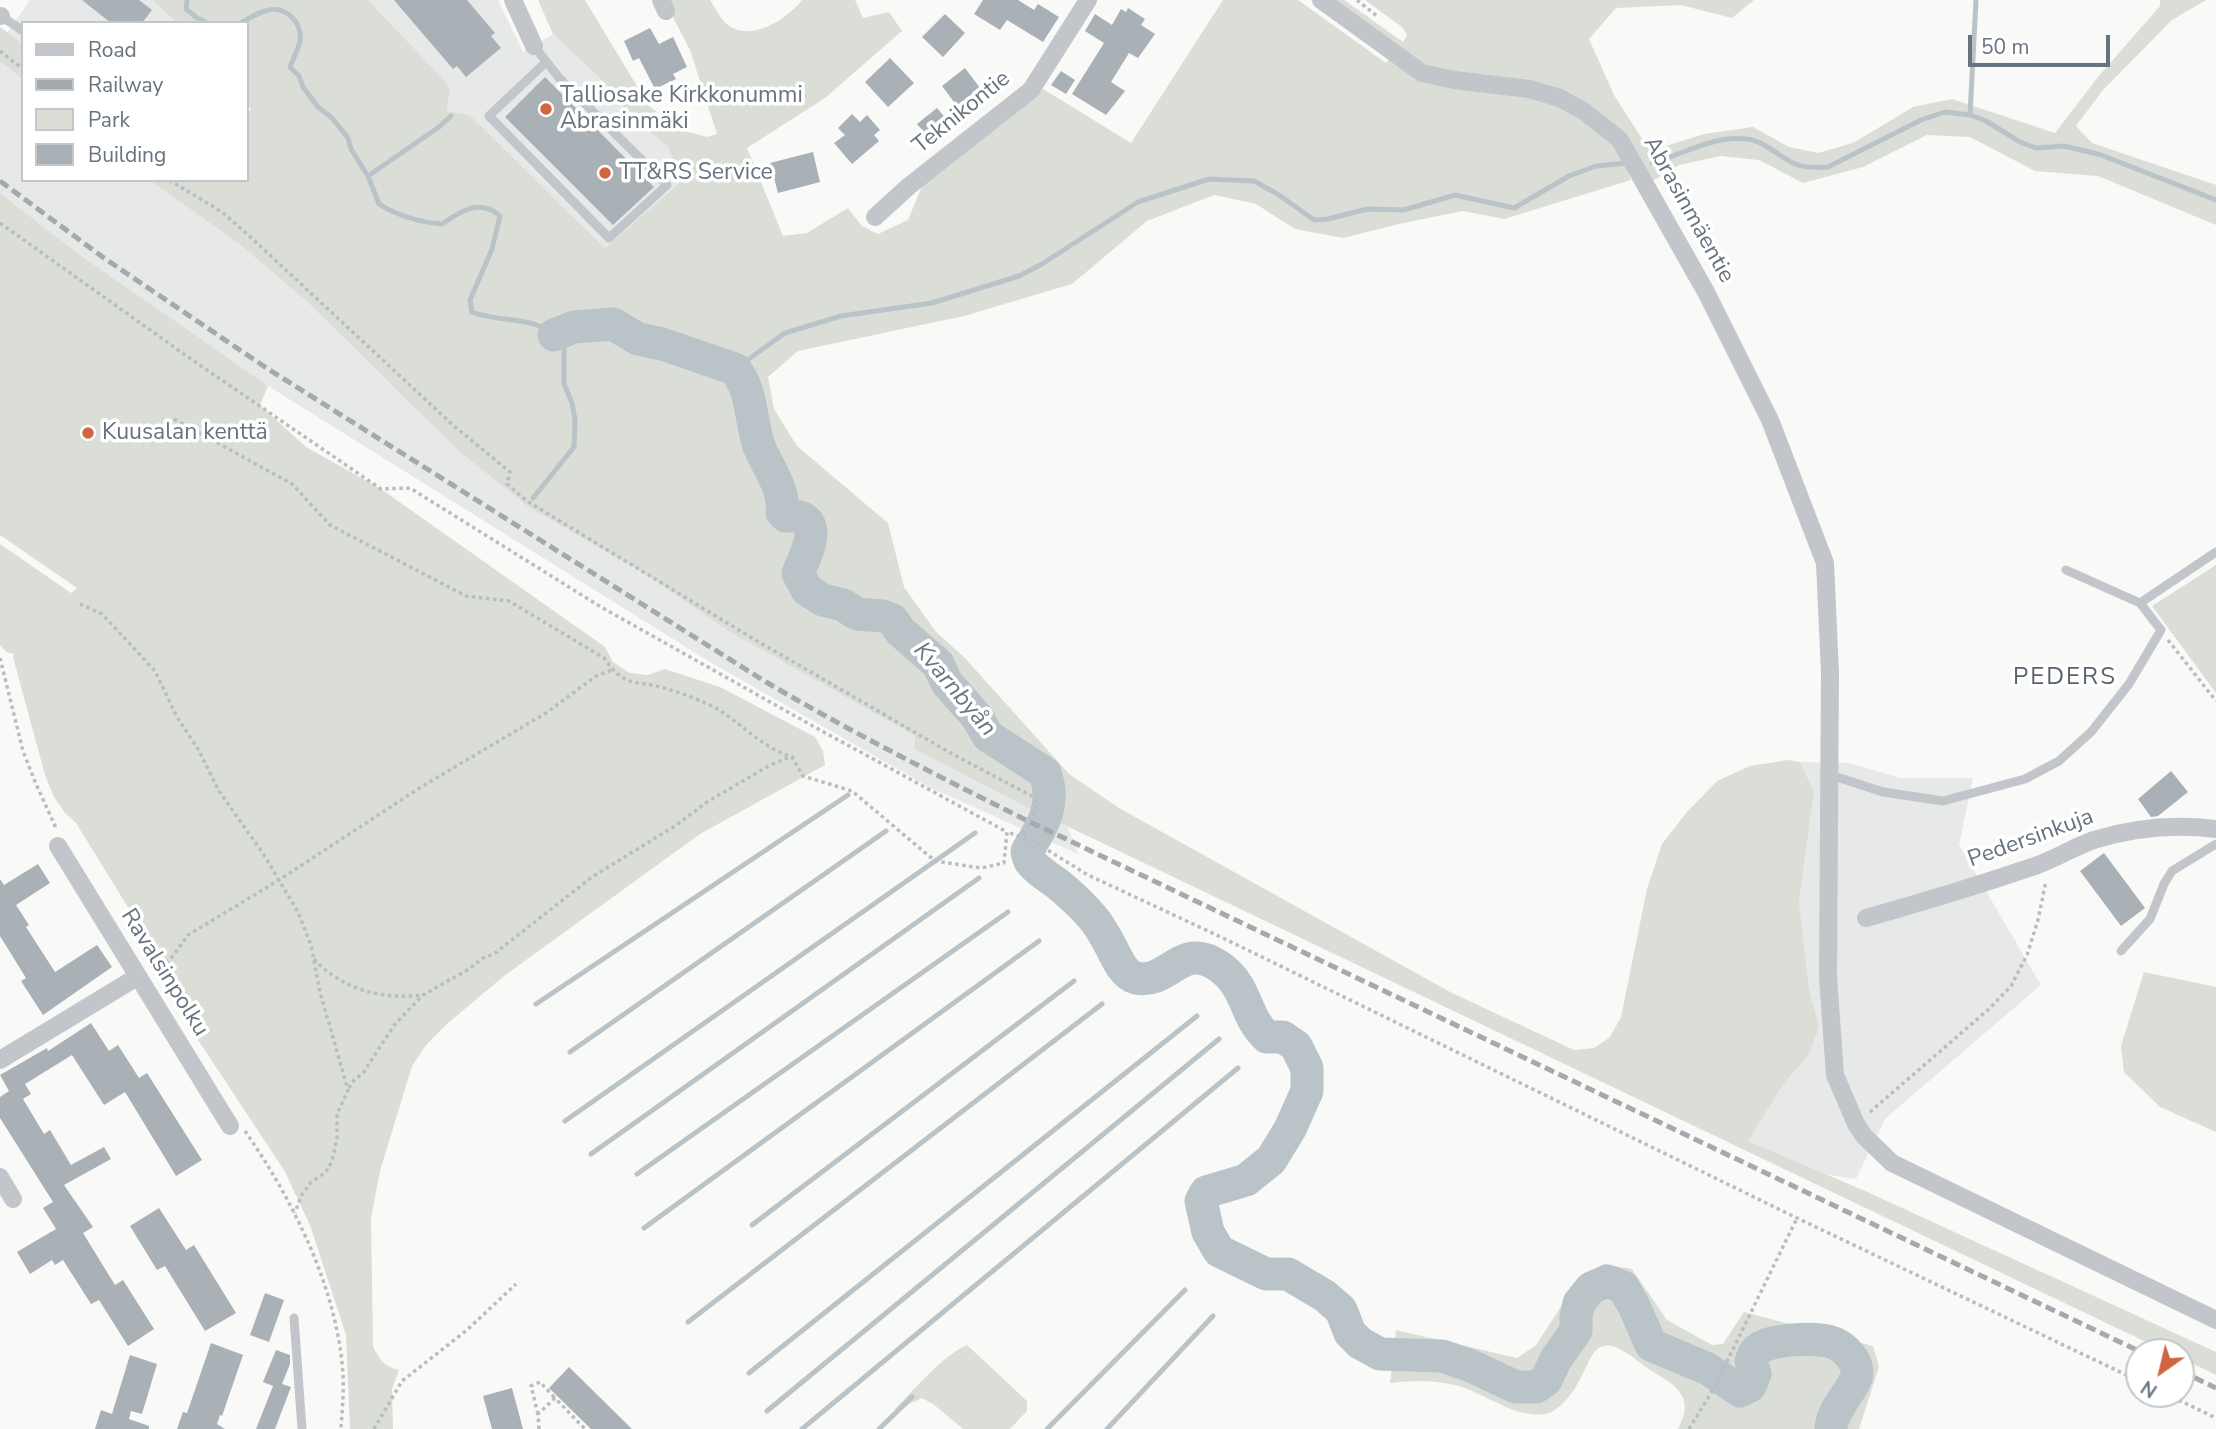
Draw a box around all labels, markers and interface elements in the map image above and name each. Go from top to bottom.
legend [21,21,248,182]
scale bar [1971,21,2113,65]
text: 50 m [1981,33,2030,61]
text: Road [88,36,137,64]
street label: Teknikontie [908,65,1016,161]
text: Railway [88,71,163,99]
place label: Talliosake Kirkkonummi Abrasinmäki [560,82,803,136]
marker: Talliosake Kirkkonummi Abrasinmäki [538,101,554,117]
text: Park [88,106,130,134]
street label: Abrasinmäentie [1636,132,1740,288]
text: Building [88,141,166,169]
place label: TT&RS Service [619,159,773,187]
marker: TT&RS Service [597,165,613,181]
place label: Kuusalan kenttä [102,419,268,447]
marker: Kuusalan kenttä [80,425,96,441]
water label: Kvarnbyån [906,637,1002,743]
district label: PEDERS [2014,664,2116,692]
street label: Pedersinkuja [1964,804,2098,874]
street label: Ravalsinpolku [114,904,214,1042]
north arrow [2125,1338,2195,1408]
text: N [2136,1374,2163,1404]

